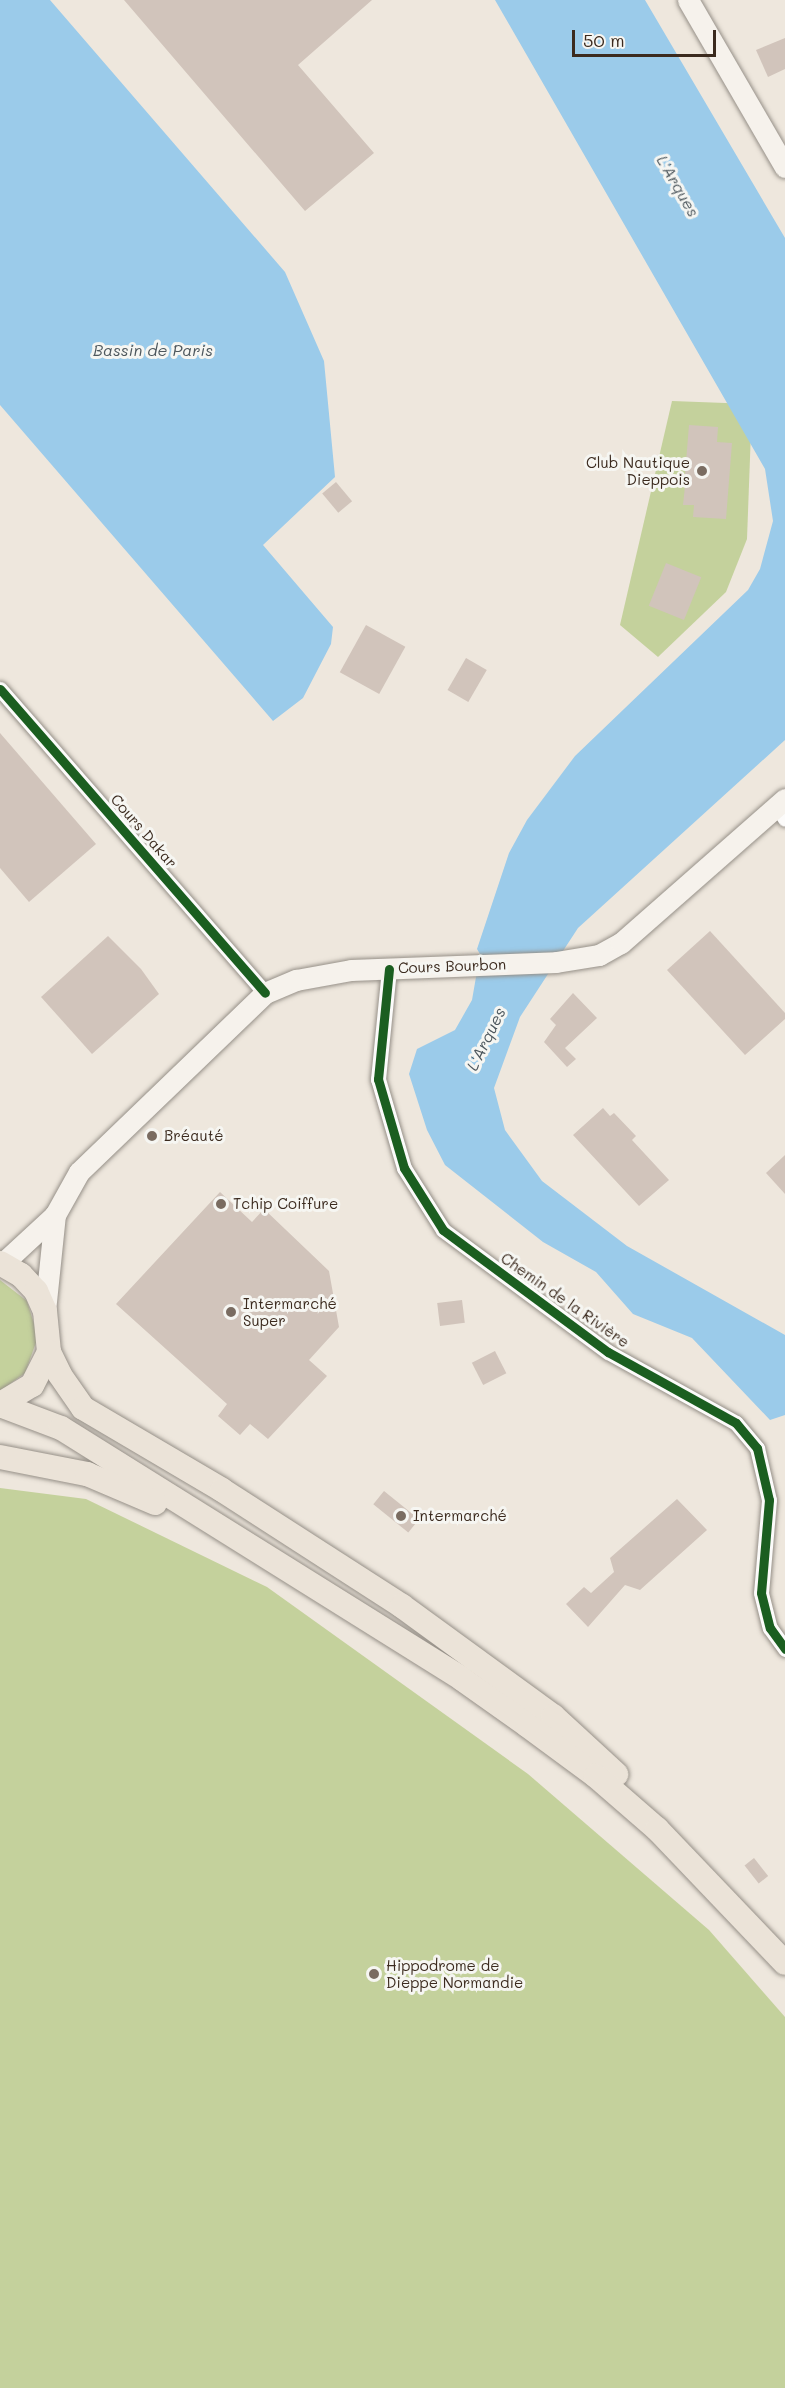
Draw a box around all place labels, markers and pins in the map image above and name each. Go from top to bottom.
place label: Club Nautique Dieppois [586,453,690,488]
marker: Club Nautique Dieppois [695,464,709,478]
place label: Bréauté [164,1127,224,1145]
marker: Bréauté [145,1129,159,1143]
place label: Tchip Coiffure [233,1195,338,1213]
marker: Tchip Coiffure [214,1197,228,1211]
place label: Intermarché Super [243,1294,337,1329]
marker: Intermarché Super [224,1305,238,1319]
place label: Intermarché [413,1507,507,1525]
marker: Intermarché [394,1509,408,1523]
place label: Hippodrome de Dieppe Normandie [386,1956,523,1991]
marker: Hippodrome de Dieppe Normandie [367,1967,381,1981]

